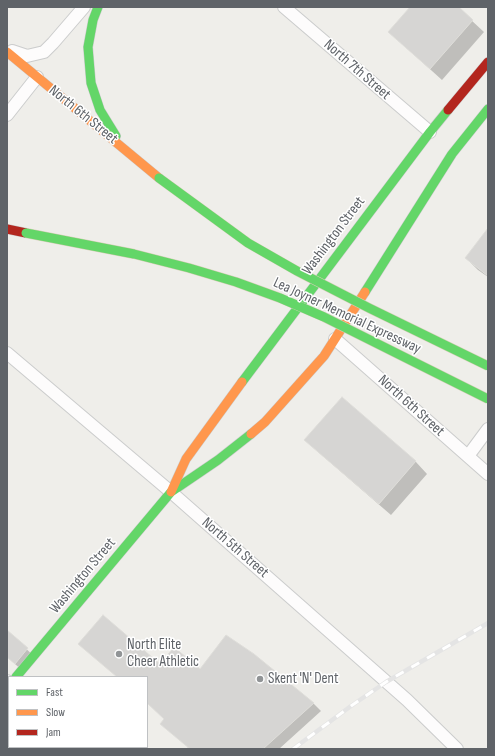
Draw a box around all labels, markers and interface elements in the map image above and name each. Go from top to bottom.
street label: North 7th Street [320,36,394,104]
street label: North 6th Street [45,82,121,148]
street label: Washington Street [299,193,369,279]
street label: Lea Joyner Memorial Expressway [270,274,424,358]
street label: North 6th Street [374,371,448,441]
street label: North 5th Street [198,514,272,582]
street label: Washington Street [46,535,120,617]
place label: North Elite Cheer Athletic [127,636,199,671]
marker: North Elite Cheer Athletic [114,649,124,659]
place label: Skent 'N' Dent [268,670,339,688]
marker: Skent 'N' Dent [255,674,265,684]
legend [8,676,148,748]
text: Fast [46,685,63,700]
text: Slow [46,705,65,720]
text: Jam [46,725,61,740]

